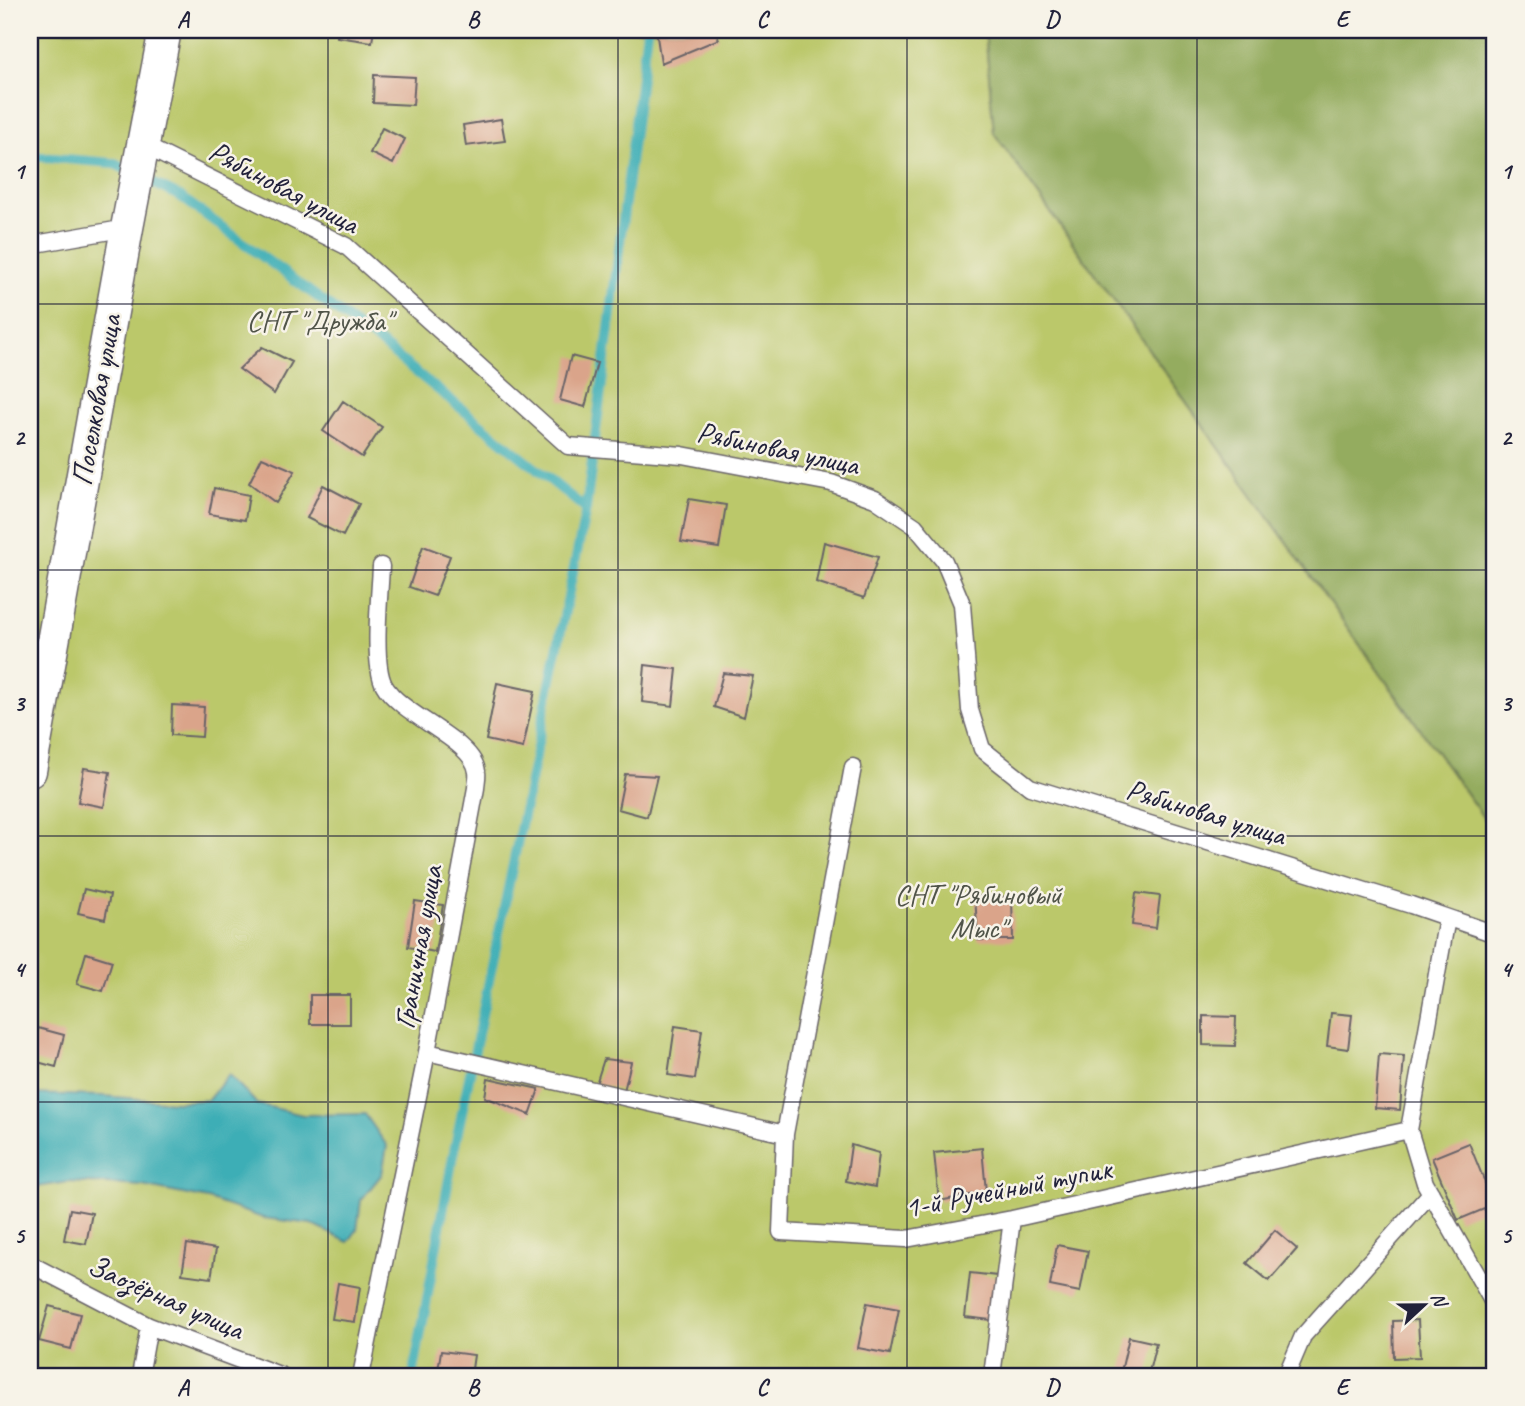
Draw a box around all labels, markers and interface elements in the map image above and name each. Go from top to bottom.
text: A [177,5,191,34]
text: B [467,5,481,34]
text: C [757,5,771,34]
text: D [1045,5,1061,34]
text: E [1336,5,1352,34]
street label: Рябиновая улица [202,132,367,243]
text: 1 [14,157,27,186]
text: 1 [1501,157,1514,186]
park label: СНТ "Дружба" [246,301,397,339]
street label: Поселковая улица [62,310,130,488]
street label: Рябиновая улица [694,412,864,484]
text: 2 [14,423,27,452]
text: 2 [1501,423,1514,452]
text: 3 [14,689,27,718]
text: 3 [1501,689,1514,718]
street label: Рябиновая улица [1122,770,1292,855]
street label: Граничная улица [385,861,451,1032]
park label: СНТ "Рябиновый Мыс" [894,875,1063,947]
text: 4 [14,955,27,984]
text: 4 [1501,955,1514,984]
street label: 1-й Ручейный тупик [901,1149,1117,1227]
text: 5 [14,1221,26,1250]
text: 5 [1501,1221,1513,1250]
street label: Заозёрная улица [82,1246,252,1349]
north arrow [1388,1270,1458,1340]
text: N [1426,1289,1453,1312]
text: A [177,1373,191,1402]
text: B [467,1373,481,1402]
text: C [757,1373,771,1402]
text: D [1045,1373,1061,1402]
text: E [1336,1373,1352,1402]

